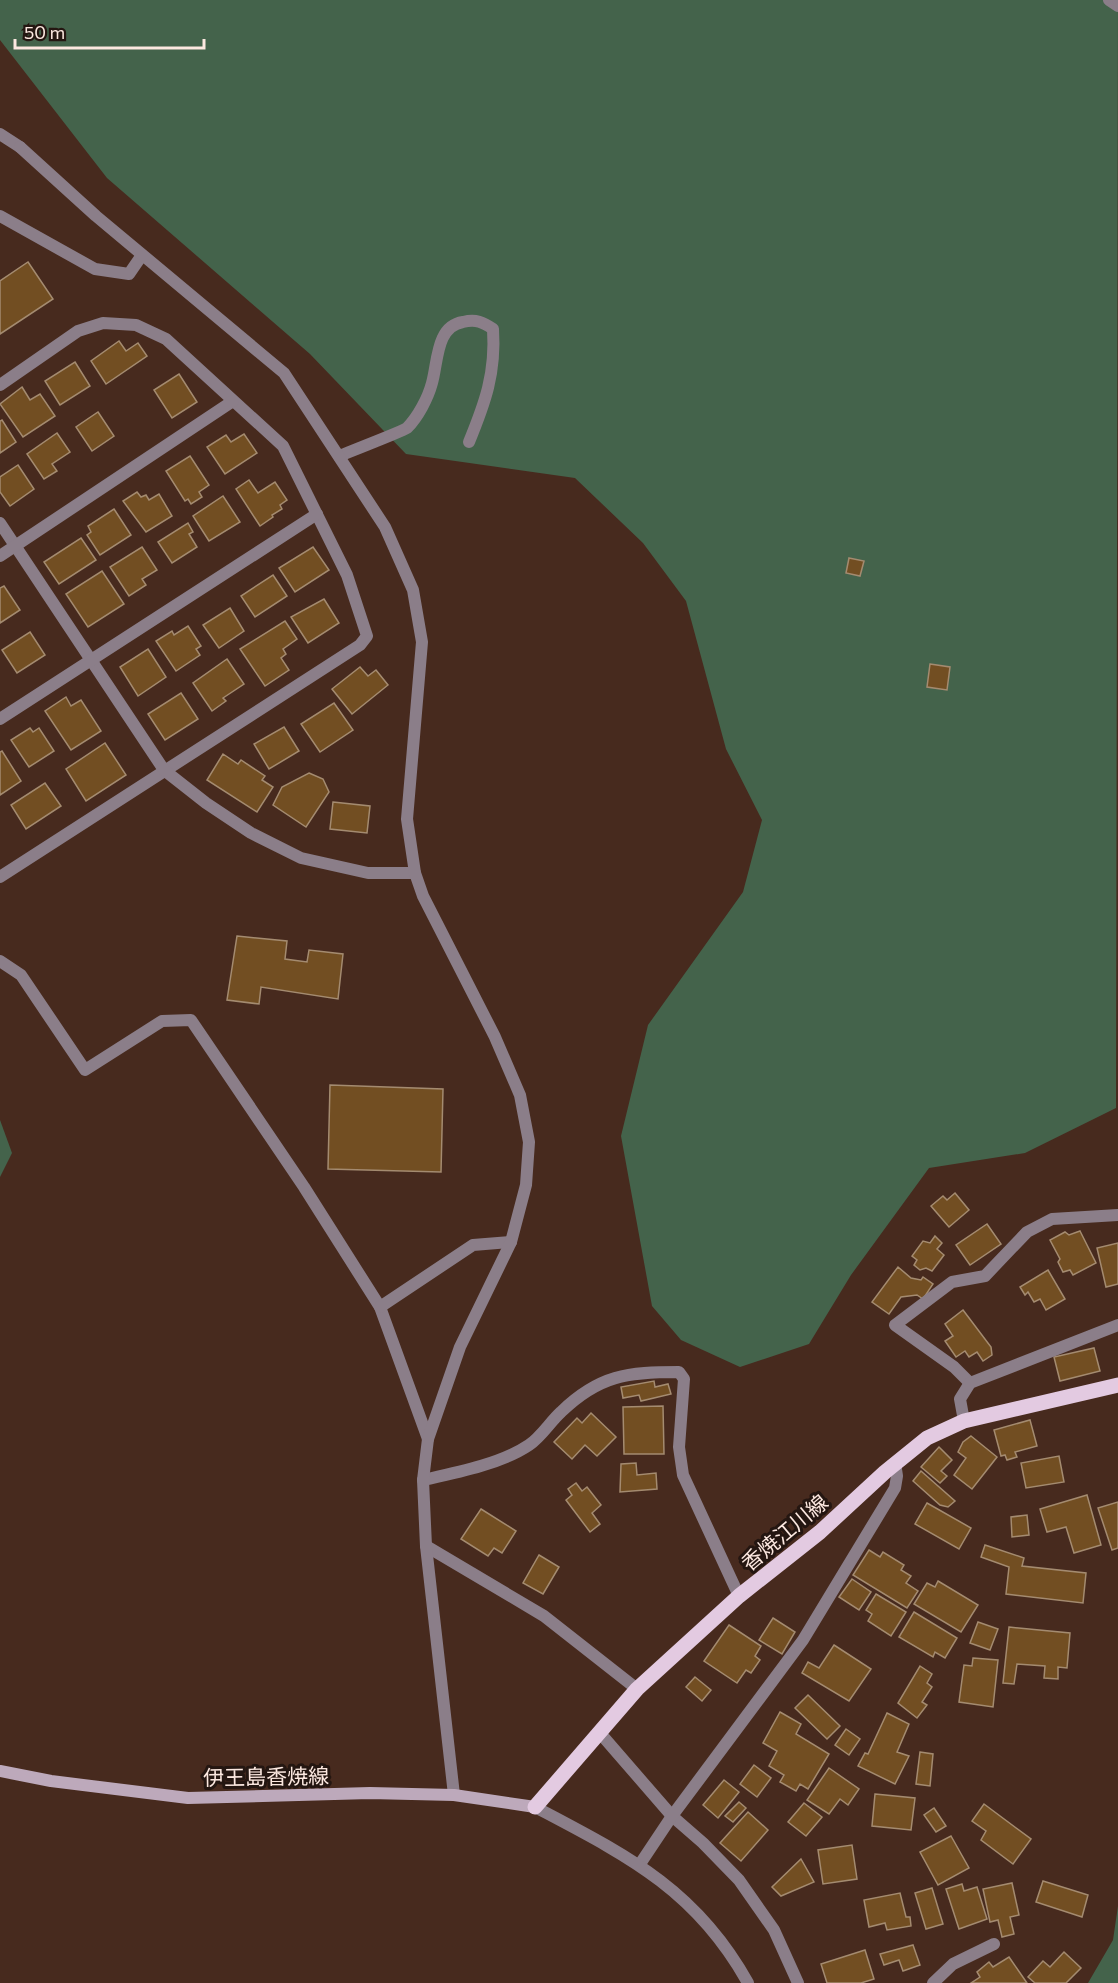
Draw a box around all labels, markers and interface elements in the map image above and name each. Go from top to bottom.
scale bar [15,12,204,50]
text: 50 m [24,21,65,43]
street label: 香焼江川線 [736,1489,832,1575]
street label: 伊王島香焼線 [203,1762,329,1790]

